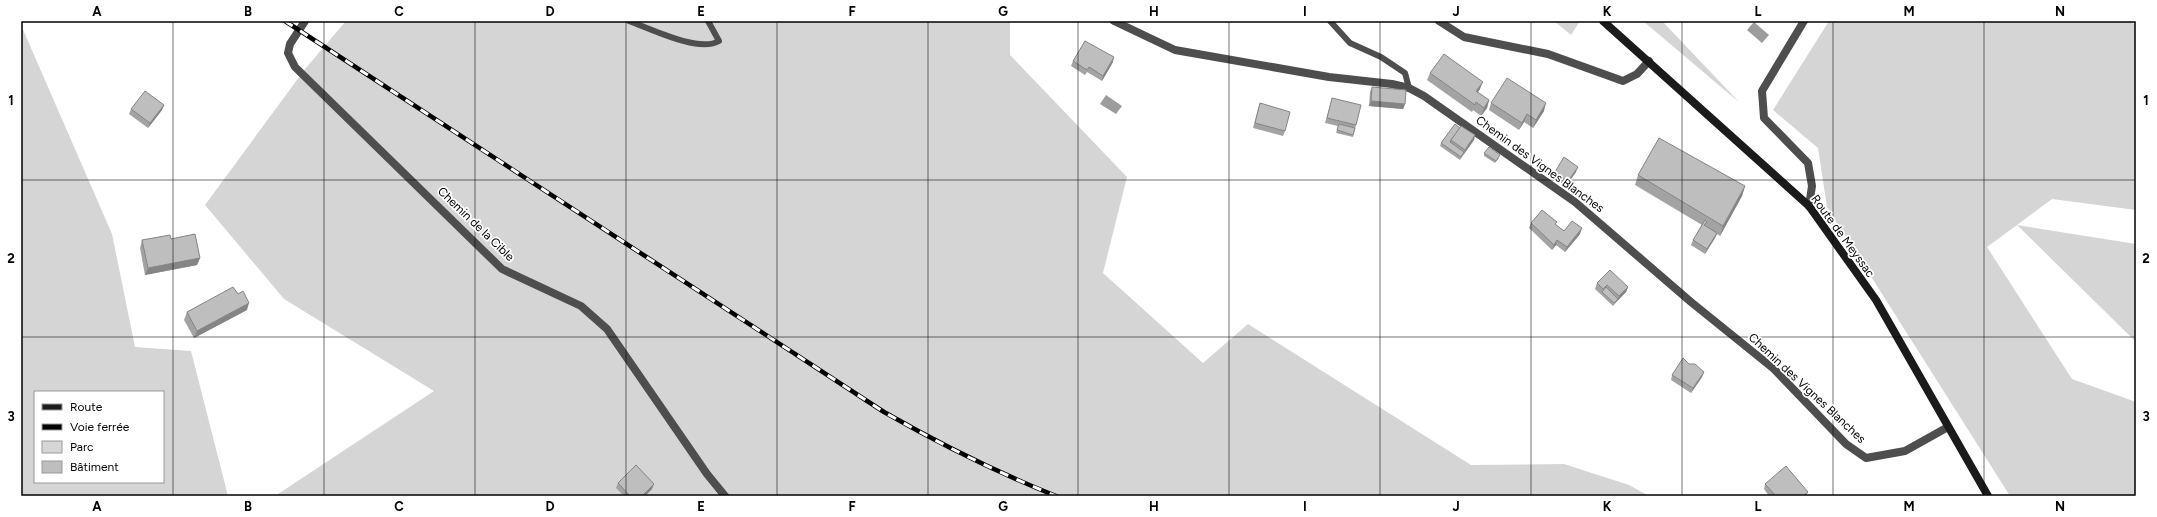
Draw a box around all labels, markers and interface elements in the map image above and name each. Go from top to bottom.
text: A [92,4,102,19]
text: B [244,4,252,19]
text: C [394,4,404,19]
text: D [545,4,555,19]
text: E [697,4,705,19]
text: F [848,4,856,19]
text: G [998,4,1008,19]
text: H [1149,4,1159,19]
text: I [1303,4,1307,19]
text: J [1452,4,1460,19]
text: K [1603,4,1612,19]
text: L [1755,4,1762,19]
text: M [1903,4,1915,19]
text: N [2055,4,2065,19]
text: 1 [8,93,14,108]
text: 1 [2143,93,2149,108]
street label: Chemin des Vignes Blanches [1473,113,1607,215]
street label: Chemin de la Cible [435,184,517,264]
street label: Route de Meyssac [1808,192,1878,280]
text: 2 [7,251,15,266]
text: 2 [2142,251,2150,266]
street label: Chemin des Vignes Blanches [1746,330,1869,446]
legend [34,391,164,483]
text: Route [70,400,103,414]
text: 3 [7,409,15,424]
text: 3 [2142,409,2150,424]
text: Voie ferrée [70,420,130,434]
text: Parc [70,440,94,454]
text: Bâtiment [70,460,119,474]
text: A [92,499,102,514]
text: B [244,499,252,514]
text: C [394,499,404,514]
text: D [545,499,555,514]
text: E [697,499,705,514]
text: F [848,499,856,514]
text: G [998,499,1008,514]
text: H [1149,499,1159,514]
text: I [1303,499,1307,514]
text: J [1452,499,1460,514]
text: K [1603,499,1612,514]
text: L [1755,499,1762,514]
text: M [1903,499,1915,514]
text: N [2055,499,2065,514]

